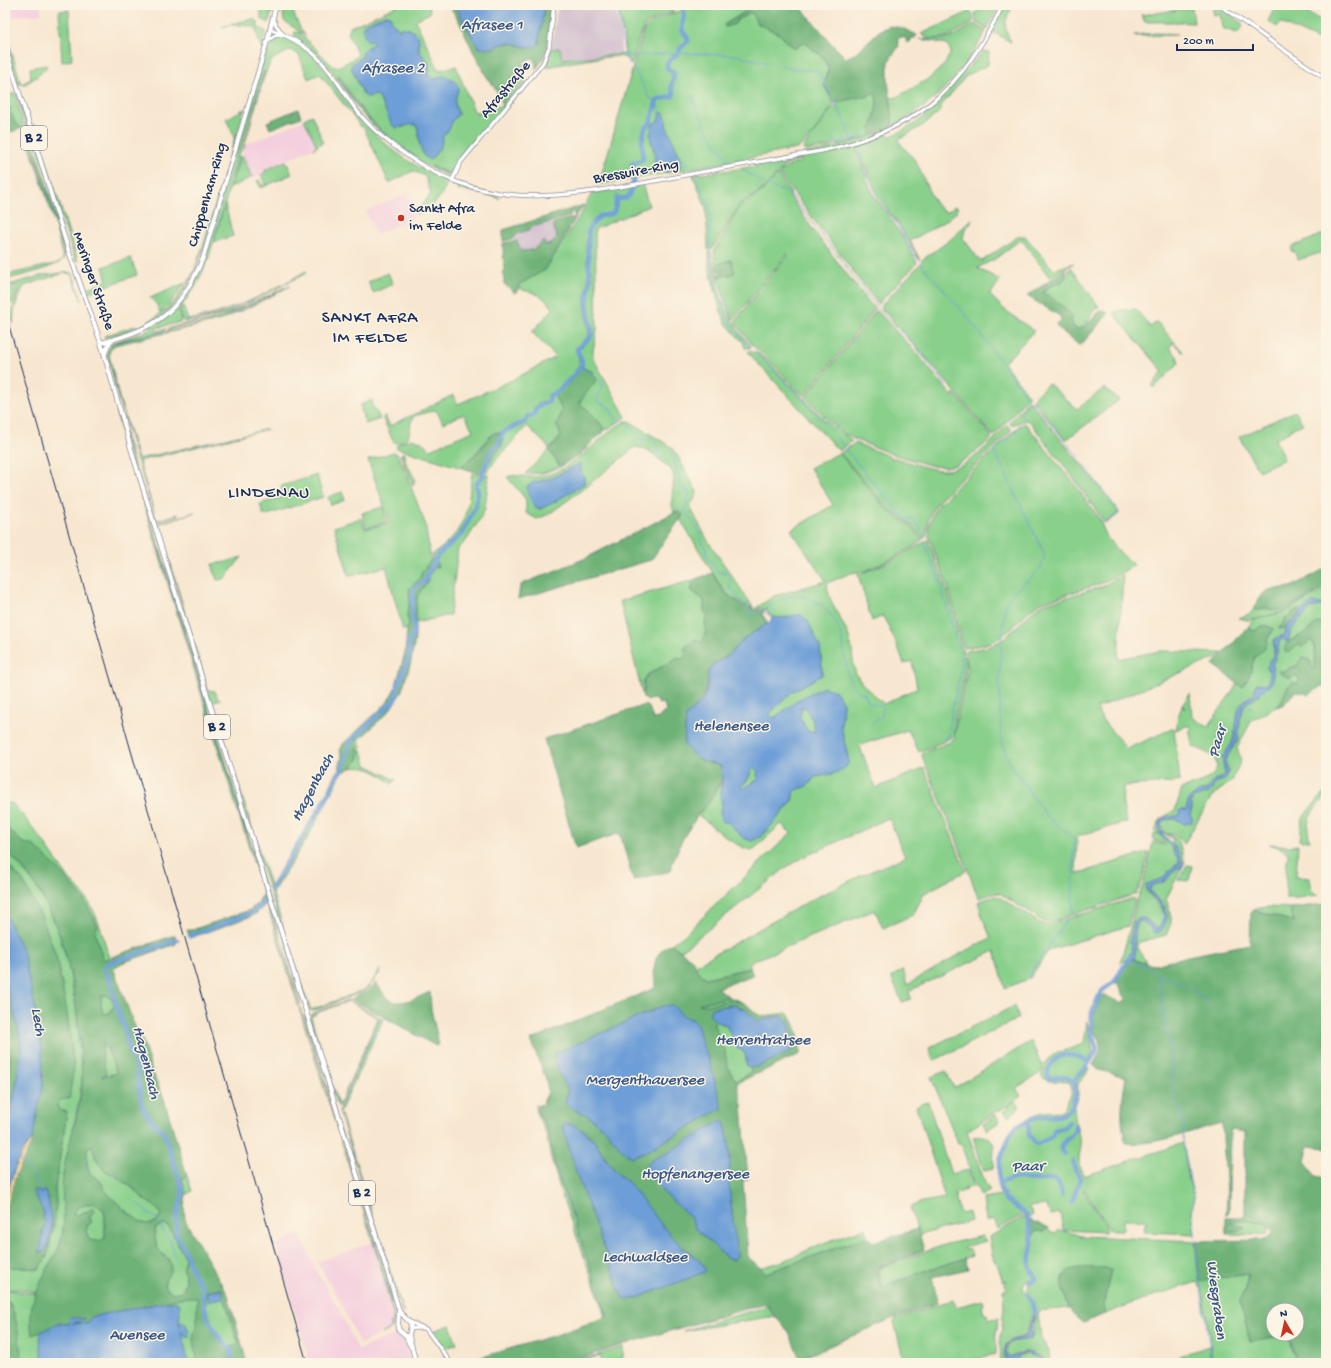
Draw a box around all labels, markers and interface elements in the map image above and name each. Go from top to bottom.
water label: Afrasee 1 [461,17,523,36]
scale bar [1177,26,1253,52]
text: 200 m [1183,35,1214,49]
street label: Afrastraße [477,58,535,122]
water label: Afrasee 2 [362,60,426,79]
road number: B 2 [21,126,47,150]
street label: Chippenham-Ring [185,141,231,249]
street label: Bressuire-Ring [591,156,680,189]
place label: Sankt Afra im Felde [409,200,476,235]
marker: Sankt Afra im Felde [396,213,406,223]
street label: Meringer Straße [68,230,118,333]
district label: SANKT AFRA IM FELDE [322,309,418,349]
district label: LINDENAU [228,484,310,504]
road number: B 2 [204,715,230,739]
water label: Helenensee [693,718,769,737]
water label: Paar [1205,721,1234,760]
water label: Hagenbach [288,750,340,825]
water label: Lech [25,1007,49,1038]
water label: Hagenbach [127,1025,163,1102]
water label: Herrentratsee [716,1032,811,1051]
water label: Mergenthauersee [586,1072,705,1091]
water label: Paar [1012,1158,1048,1178]
water label: Hopfenangersee [641,1166,750,1185]
road number: B 2 [349,1181,375,1205]
water label: Lechwaldsee [603,1249,688,1268]
water label: Wiesgraben [1201,1260,1229,1341]
north arrow [1265,1302,1305,1342]
text: N [1279,1308,1288,1321]
water label: Auensee [109,1327,165,1346]

